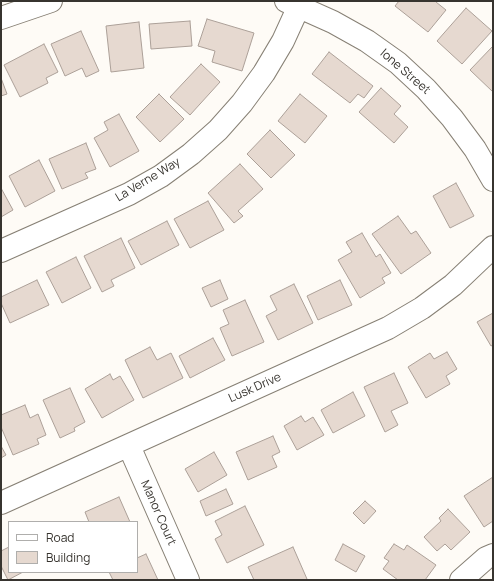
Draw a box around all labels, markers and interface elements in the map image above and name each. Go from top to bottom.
street label: Ione Street [377,46,433,98]
street label: La Verne Way [113,155,183,205]
street label: Lusk Drive [227,370,283,406]
street label: Manor Court [137,478,179,548]
legend [8,521,138,573]
text: Road [46,529,74,546]
text: Building [46,549,90,566]

